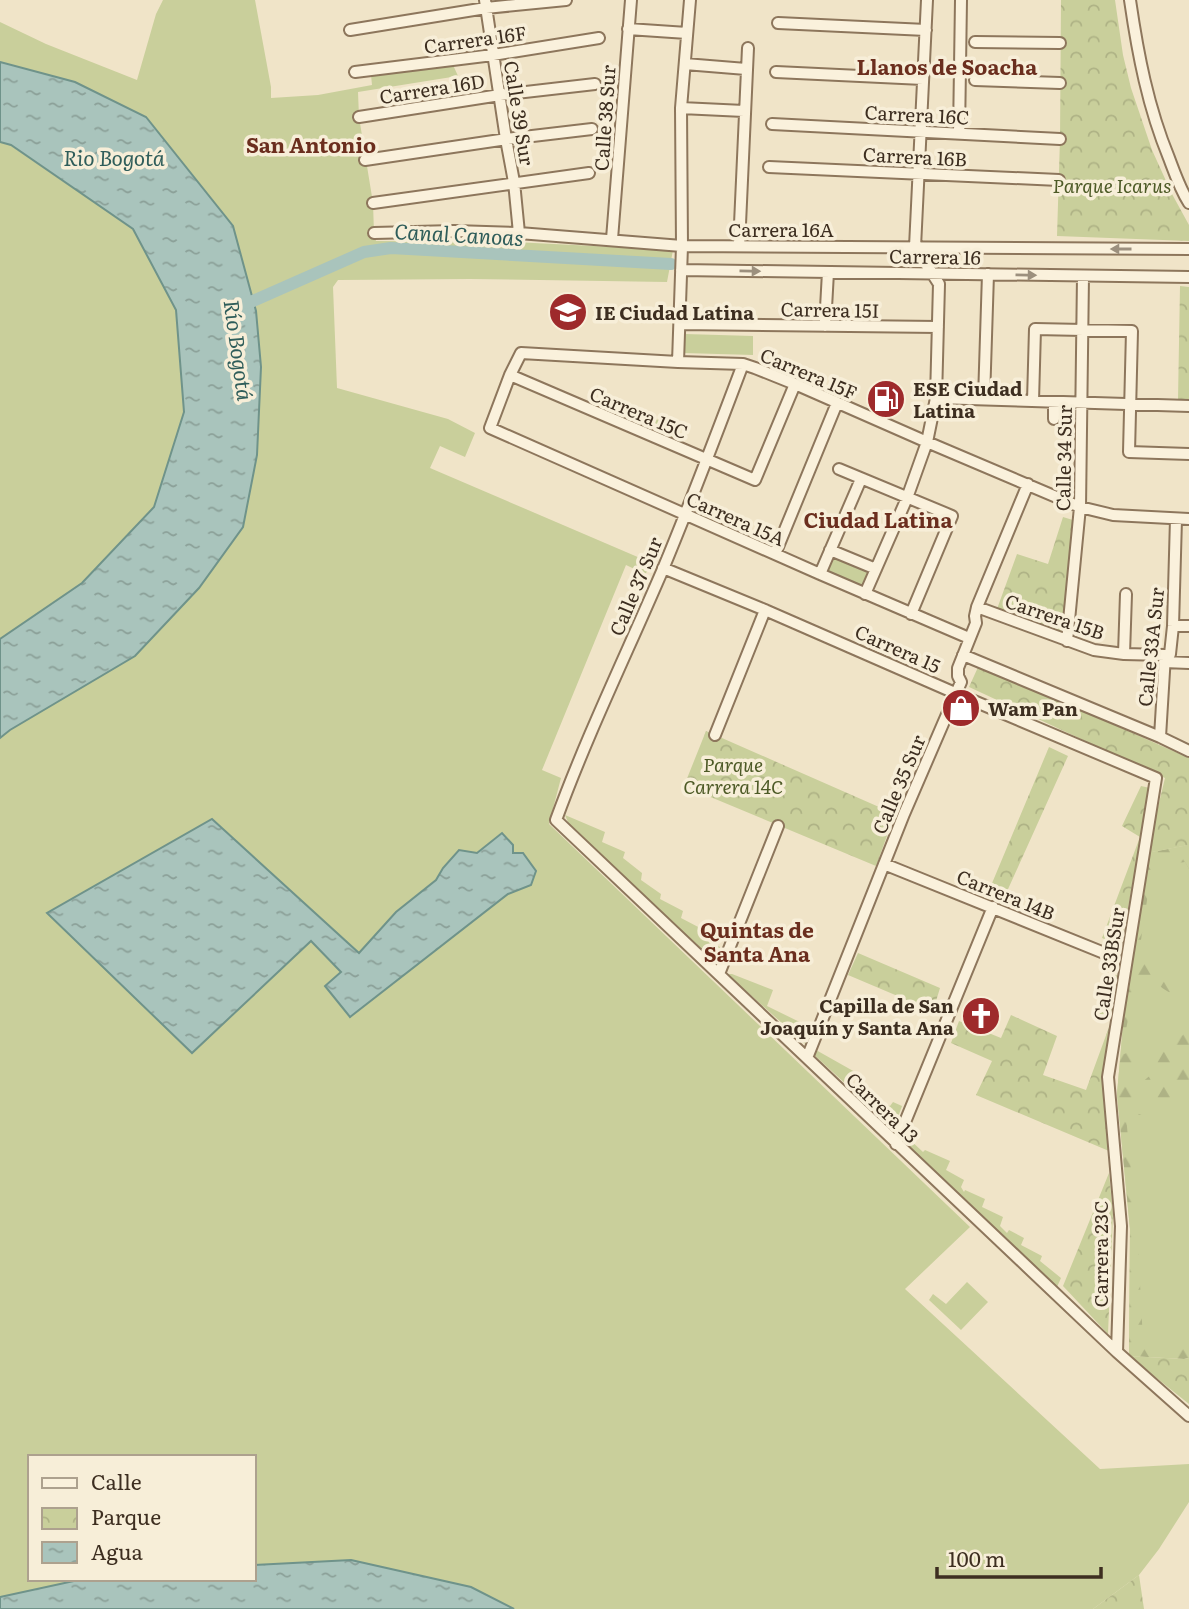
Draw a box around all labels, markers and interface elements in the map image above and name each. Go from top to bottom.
street label: Carrera 16F [422,18,528,60]
district label: Llanos de Soacha [857,50,1038,81]
street label: Calle 39 Sur [498,59,542,167]
street label: Calle 38 Sur [586,64,622,172]
street label: Carrera 16D [377,66,487,110]
street label: Carrera 16C [864,97,970,131]
district label: San Antonio [246,128,376,159]
street label: Carrera 16B [862,139,968,173]
water label: Rio Bogotá [63,141,165,172]
park label: Parque Icarus [1053,171,1171,199]
water label: Canal Canoas [394,214,524,252]
street label: Carrera 16A [728,215,834,243]
street label: Carrera 16 [889,241,981,271]
one-way arrow [1110,243,1132,255]
one-way arrow [739,266,761,277]
one-way arrow [1015,269,1037,281]
school or university icon: IE Ciudad Latina [547,291,589,333]
street label: Carrera 15I [780,294,880,324]
water label: Río Bogotá [218,297,262,403]
place label: IE Ciudad Latina [595,298,754,326]
street label: Carrera 15F [756,340,862,406]
place label: ESE Ciudad Latina [913,374,1023,424]
fuel station icon: ESE Ciudad Latina [865,378,907,420]
street label: Carrera 15C [586,379,692,445]
street label: Calle 34 Sur [1048,405,1078,511]
street label: Carrera 15A [682,484,790,552]
district label: Ciudad Latina [803,503,953,534]
street label: Calle 37 Sur [602,532,668,640]
street label: Carrera 15B [1001,586,1109,646]
street label: Calle 33A Sur [1130,586,1170,708]
street label: Carrera 15 [851,617,946,679]
shop icon: Wam Pan [940,687,982,729]
place label: Wam Pan [988,694,1078,722]
street label: Calle 35 Sur [865,730,931,838]
park label: Parque Carrera 14C [683,750,783,800]
street label: Carrera 14B [953,862,1059,926]
street label: Calle 33BSur [1085,905,1131,1023]
district label: Quintas de Santa Ana [700,913,814,968]
place label: Capilla de San Joaquín y Santa Ana [760,991,954,1041]
church icon: Capilla de San Joaquín y Santa Ana [960,995,1002,1037]
street label: Carrera 13 [840,1065,926,1149]
street label: Carrera 23C [1086,1201,1114,1307]
legend [28,1455,256,1581]
text: Calle [91,1465,142,1496]
text: Parque [91,1500,161,1531]
text: Agua [91,1535,143,1566]
scale bar [937,1536,1102,1580]
text: 100 m [948,1542,1005,1573]

